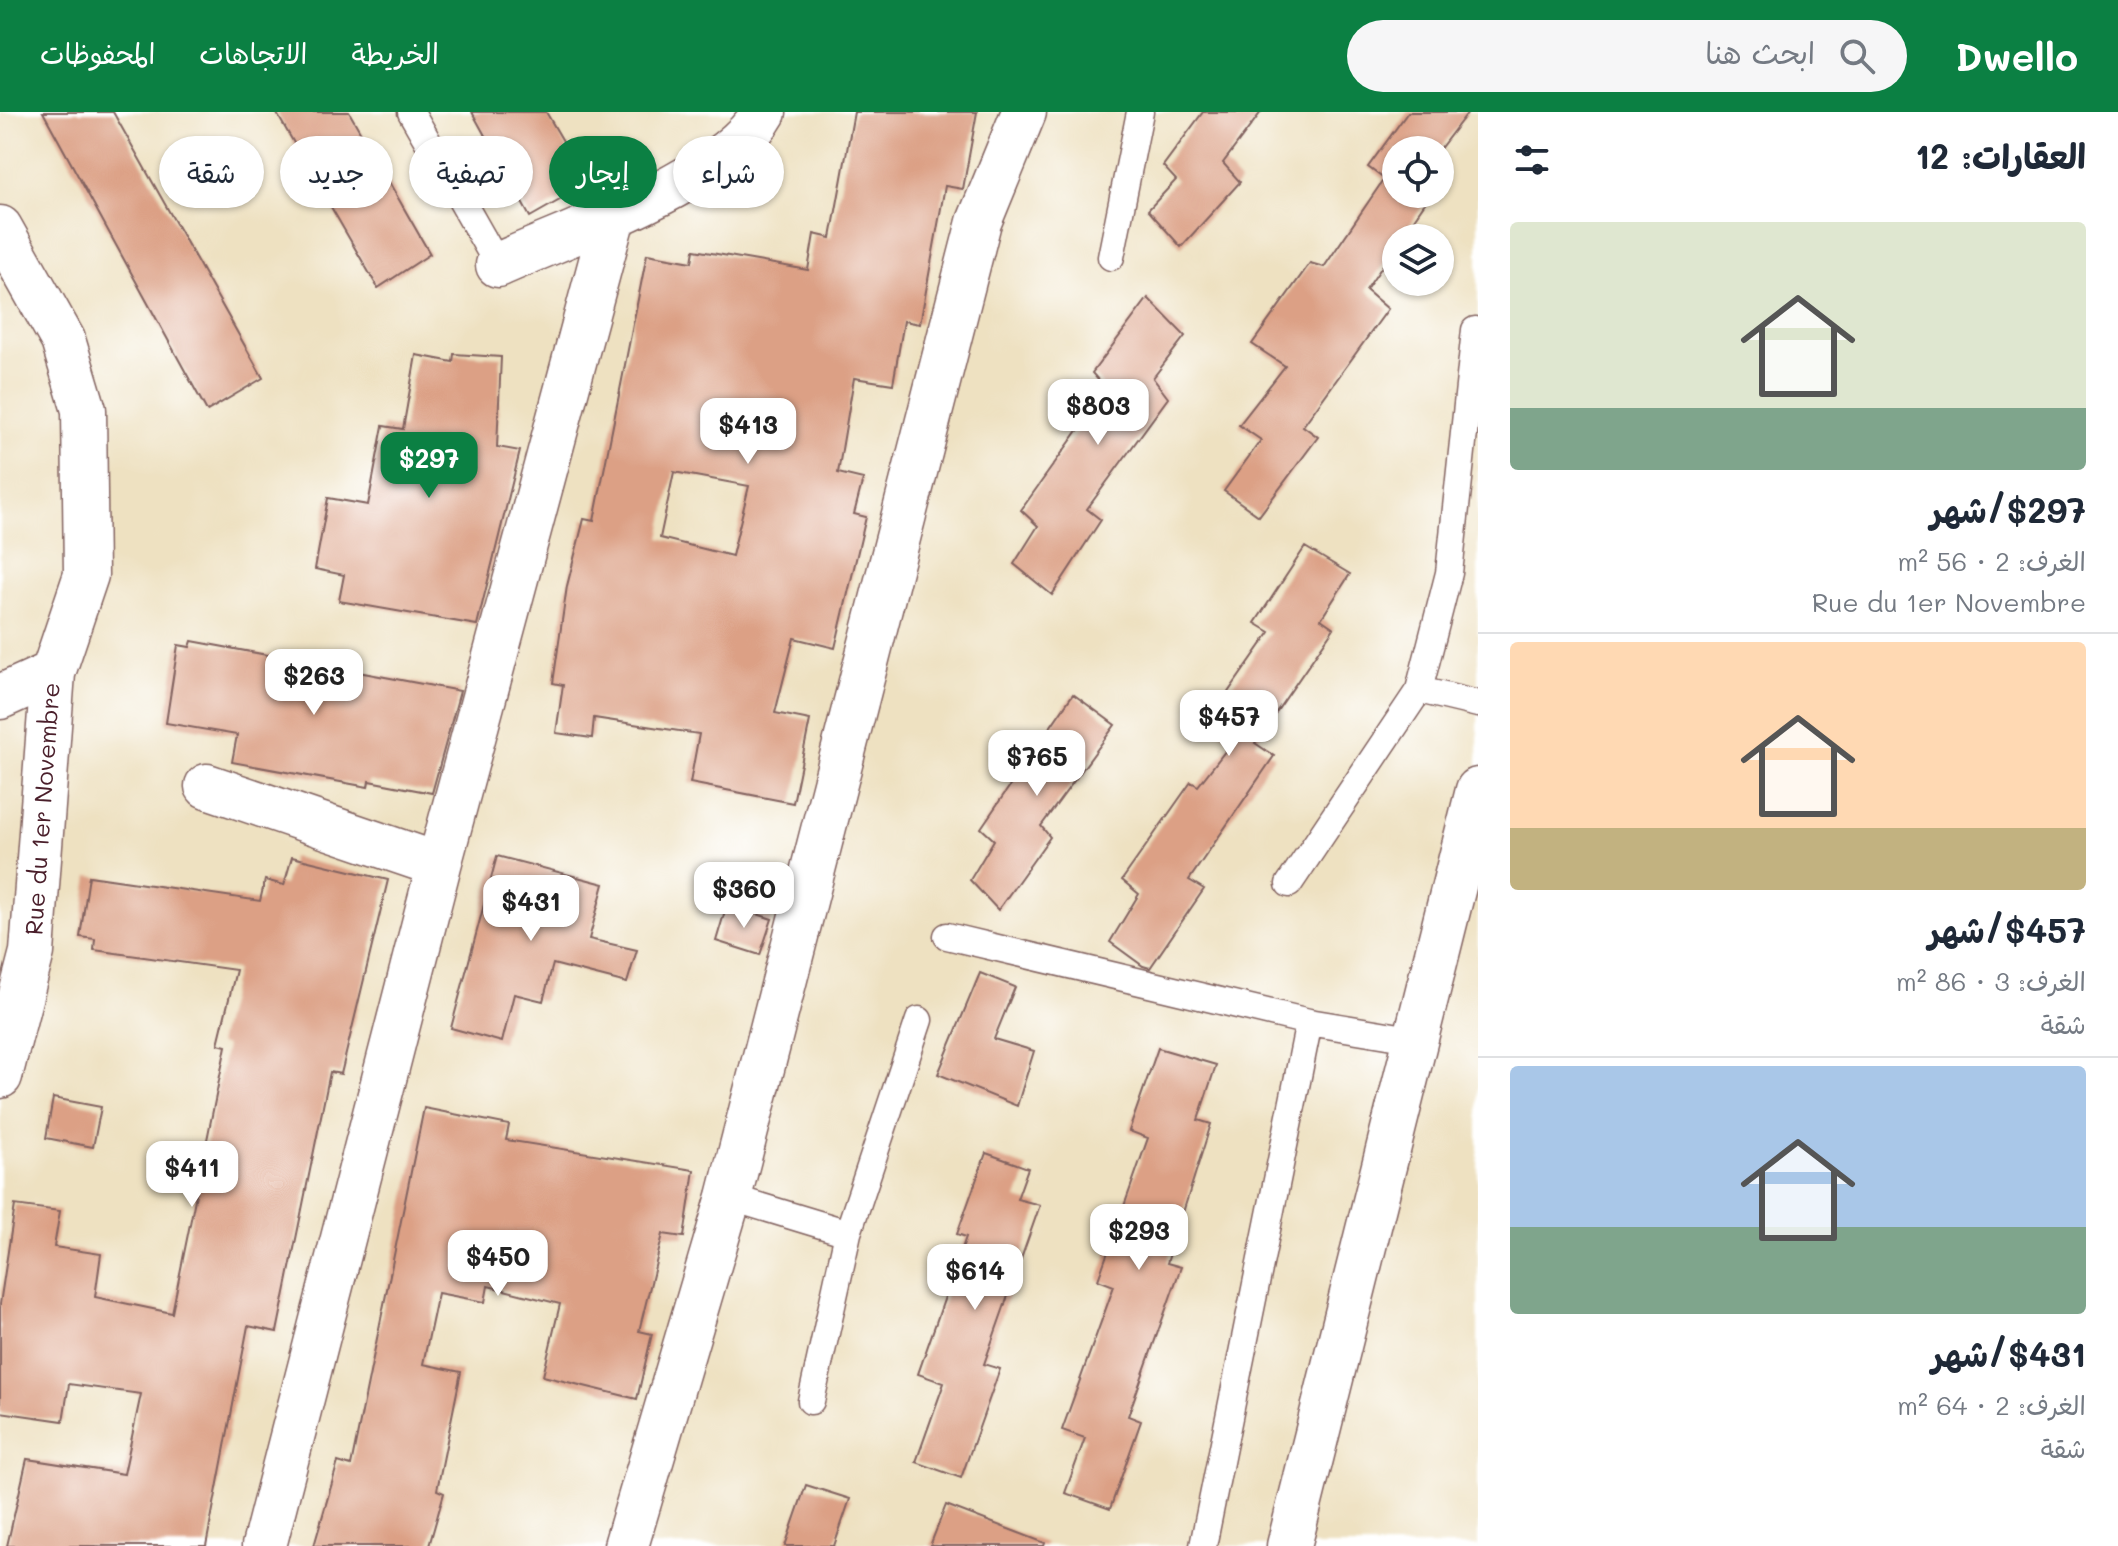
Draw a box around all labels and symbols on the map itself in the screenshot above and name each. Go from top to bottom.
pin: $803 [1051,379,1145,447]
pin: $413 [701,398,795,466]
pin: $297 [382,432,476,500]
pin: $263 [267,649,361,717]
street label: Rue du 1er Novembre [17,682,66,936]
pin: $457 [1182,690,1276,758]
pin: $765 [990,730,1084,798]
pin: $360 [697,862,791,930]
pin: $431 [484,875,578,943]
pin: $411 [145,1141,239,1209]
pin: $293 [1092,1204,1186,1272]
pin: $450 [451,1230,545,1298]
pin: $614 [928,1244,1022,1312]

